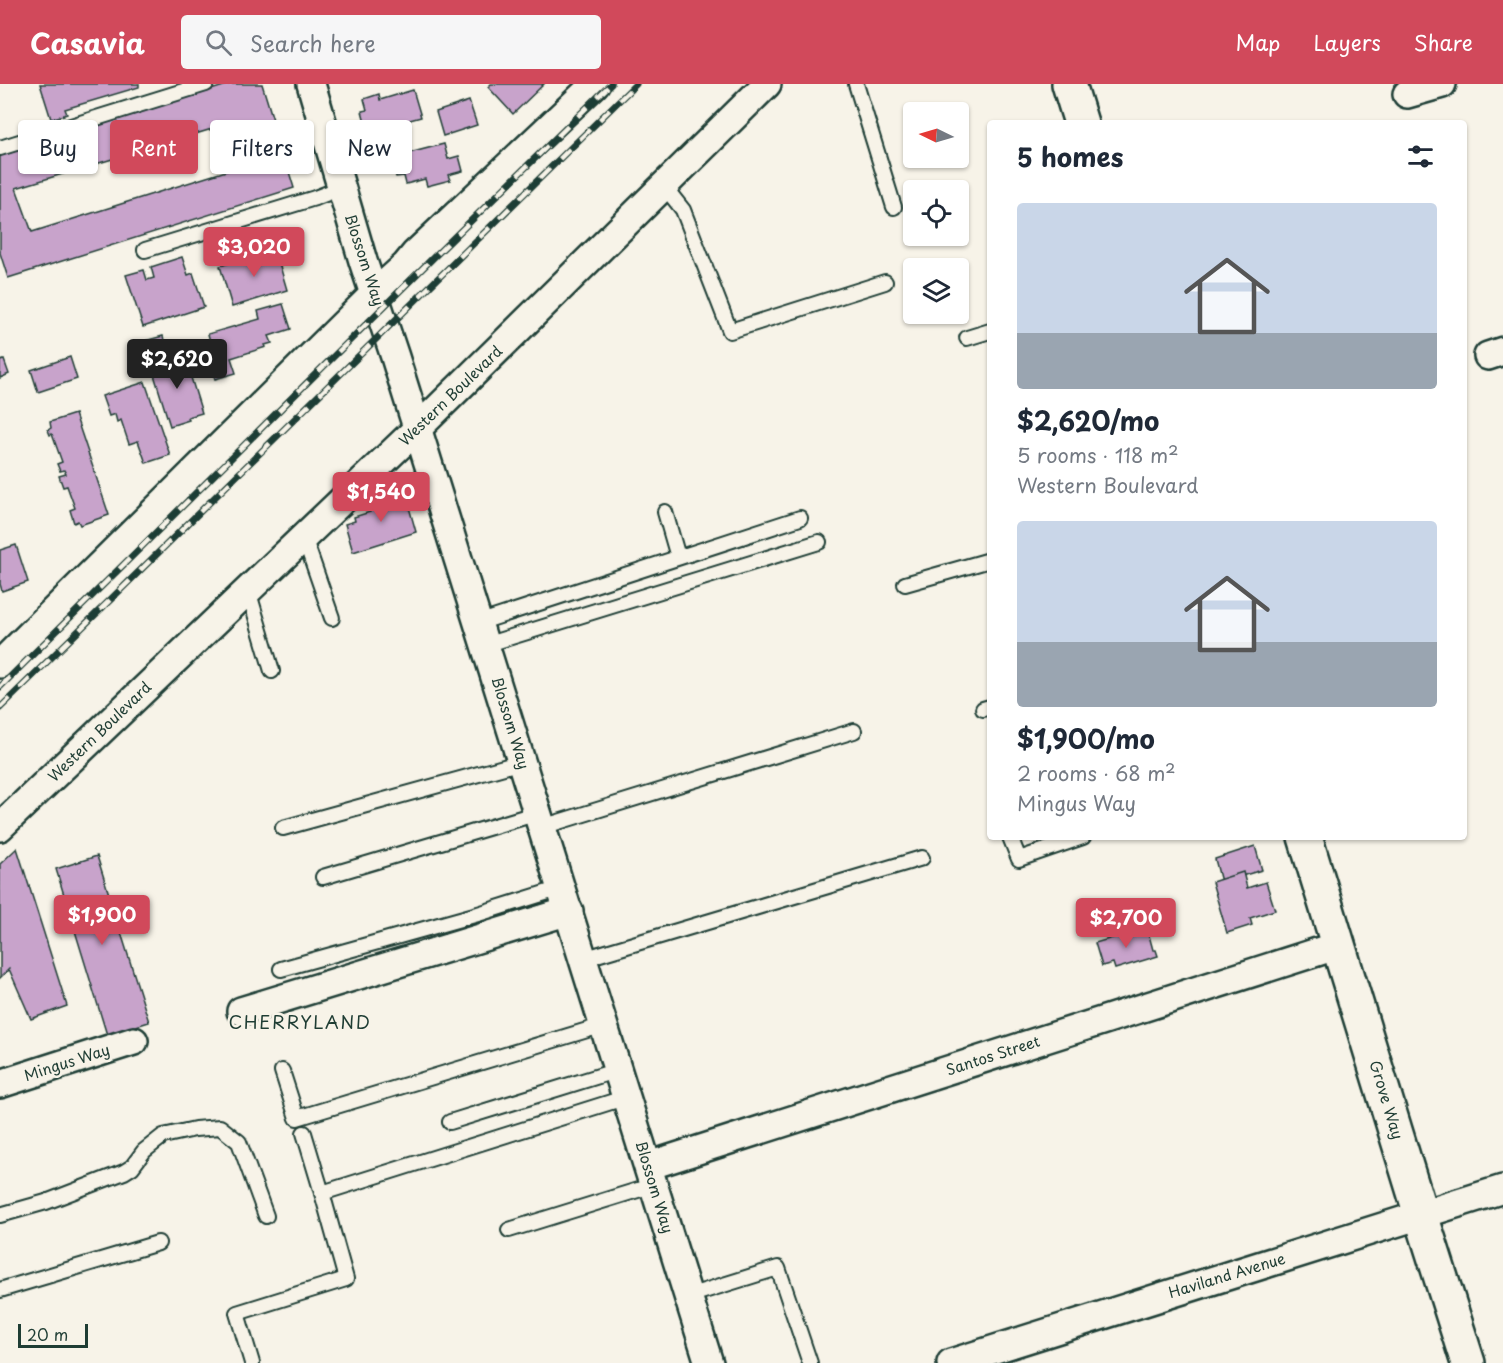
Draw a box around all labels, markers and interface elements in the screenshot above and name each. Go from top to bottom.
search box [181,15,601,69]
text: Casavia [30,21,145,64]
icon: search [202,26,235,59]
text: Search here [250,26,376,59]
text: Map [1236,26,1280,58]
text: Layers [1313,26,1381,58]
text: Share [1414,26,1473,58]
north arrow [903,102,969,168]
map controls [903,102,969,324]
chip: Buy [18,120,98,174]
chip: Rent [110,120,198,174]
chip: Filters [210,120,314,174]
chip: New [326,120,412,174]
text: 5 homes [1017,137,1123,176]
icon: filters [1404,140,1437,173]
button: locate [903,180,969,246]
street label: Blossom Way [340,210,391,309]
pin: $3,020 [205,227,303,278]
text: $3,020 [217,231,291,261]
icon: home [1173,242,1281,350]
button: layers [903,258,969,324]
pin: $2,620 [128,339,226,390]
street label: Western Boulevard [393,339,507,451]
text: $2,620 [141,343,213,373]
text: $2,620/mo [1017,401,1159,440]
text: 5 rooms · 118 m² [1017,440,1179,470]
text: Western Boulevard [1017,470,1199,500]
pin: $1,540 [332,472,430,523]
text: $1,540 [347,476,415,506]
icon: home [1173,560,1281,668]
street label: Blossom Way [486,673,536,772]
street label: Western Boulevard [42,675,156,787]
text: $1,900/mo [1017,719,1155,758]
text: 2 rooms · 68 m² [1017,758,1176,788]
text: Mingus Way [1017,788,1136,818]
pin: $1,900 [53,895,151,946]
pin: $2,700 [1077,898,1175,949]
text: $1,900 [68,899,136,929]
text: $2,700 [1090,902,1162,932]
district label: CHERRYLAND [228,1008,372,1035]
street label: Santos Street [943,1029,1043,1081]
street label: Mingus Way [21,1037,113,1086]
street label: Grove Way [1365,1057,1410,1142]
street label: Blossom Way [630,1137,680,1236]
street label: Haviland Avenue [1165,1246,1288,1303]
scale bar [18,1321,88,1348]
text: 20 m [27,1322,68,1346]

